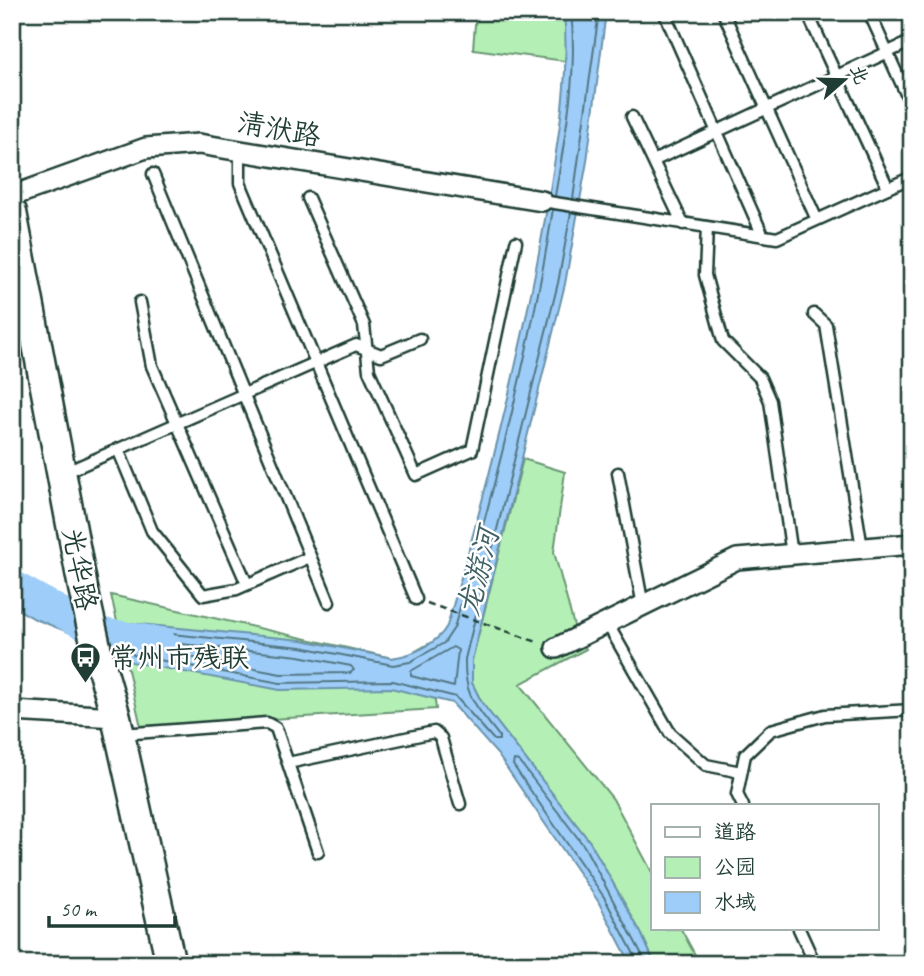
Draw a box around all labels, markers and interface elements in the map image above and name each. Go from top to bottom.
north arrow [808,46,878,116]
text: 北 [845,61,874,88]
street label: 清洑路 [235,104,323,154]
water label: 龙游河 [449,519,509,620]
street label: 光华路 [55,524,105,614]
bus stop icon: 常州市残联 [69,640,103,684]
place label: 常州市残联 [109,640,249,675]
legend [651,804,878,930]
text: 道路 [714,819,756,845]
text: 公园 [714,854,756,880]
scale bar [49,885,175,929]
text: 水域 [714,889,756,915]
text: 50 m [60,896,98,922]

